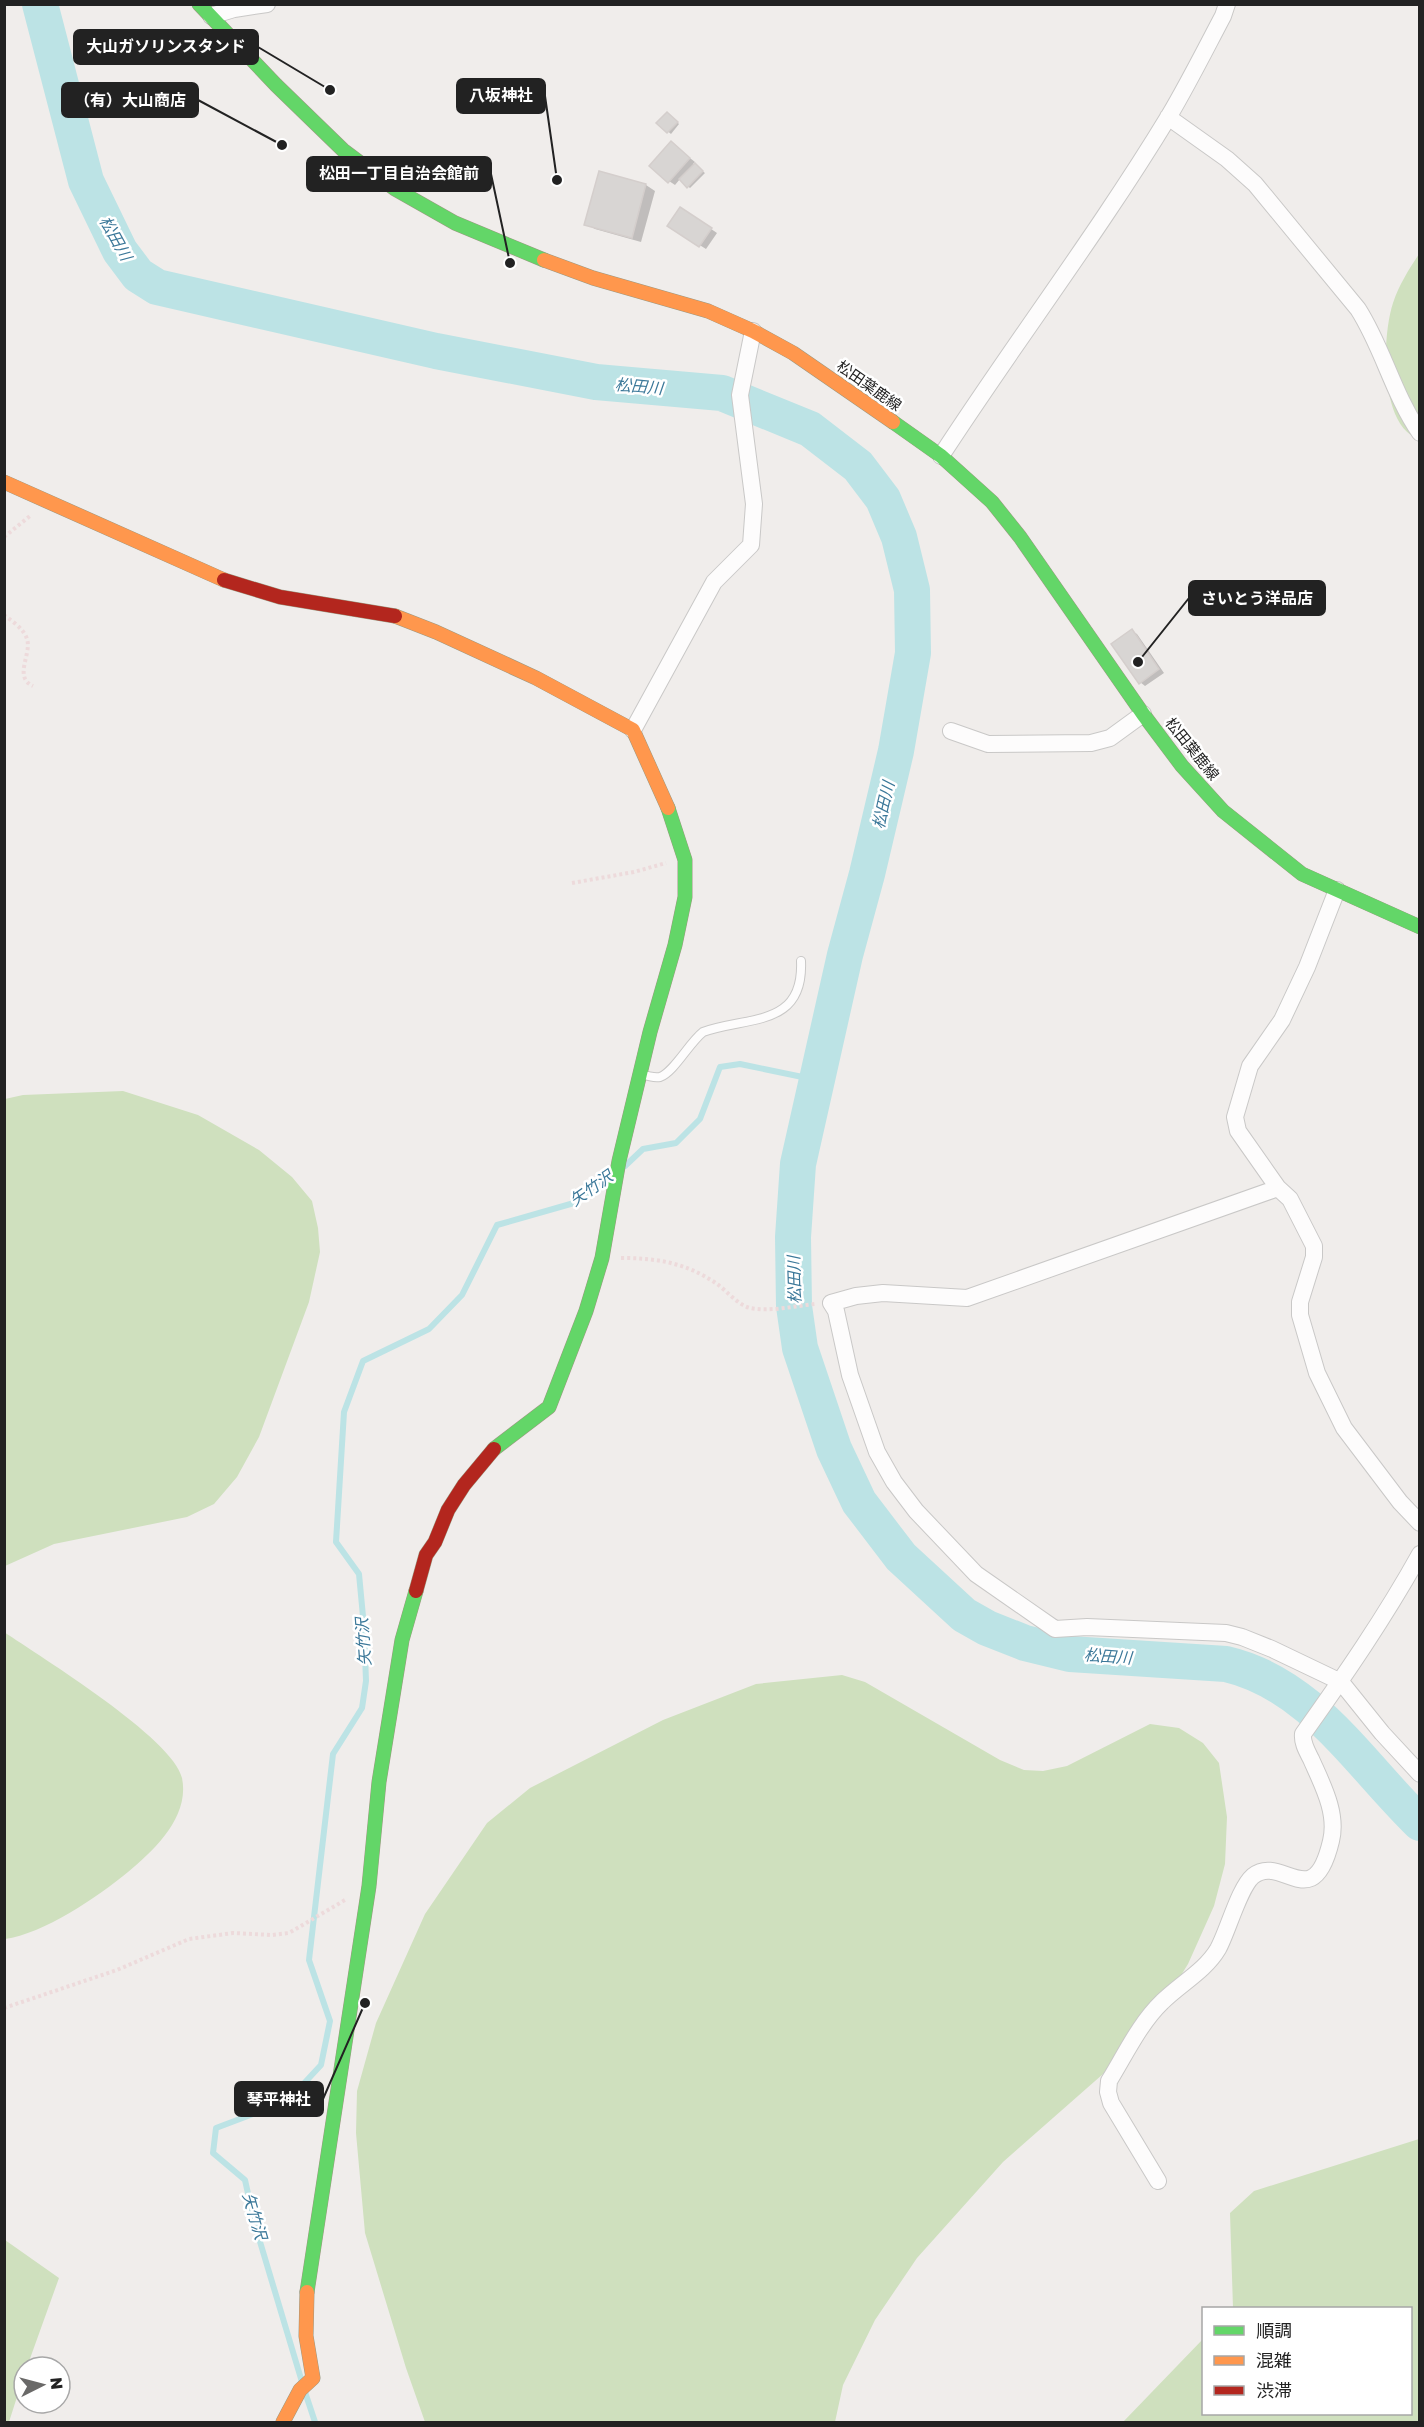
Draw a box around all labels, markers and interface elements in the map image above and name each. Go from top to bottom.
callout: 大山ガソリンスタンド [74,30,258,64]
text: 大山ガソリンスタンド [86,36,246,56]
callout: 八坂神社 [457,79,545,113]
callout: （有）大山商店 [62,83,198,117]
text: 八坂神社 [469,85,533,105]
text: （有）大山商店 [74,90,186,110]
callout: 松田一丁目自治会館前 [307,157,491,191]
text: 松田一丁目自治会館前 [319,163,479,183]
water label: 松田川 [96,212,137,266]
street label: 松田葉鹿線 [834,356,905,414]
water label: 松田川 [614,374,666,398]
callout: さいとう洋品店 [1189,581,1325,615]
text: さいとう洋品店 [1201,588,1313,608]
street label: 松田葉鹿線 [1162,714,1223,783]
water label: 松田川 [868,777,899,831]
water label: 矢竹沢 [566,1165,618,1210]
water label: 松田川 [783,1254,805,1304]
water label: 矢竹沢 [351,1615,375,1667]
water label: 松田川 [1083,1644,1135,1668]
callout: 琴平神社 [235,2082,323,2116]
text: 琴平神社 [247,2089,311,2109]
water label: 矢竹沢 [239,2190,272,2244]
legend [1202,2307,1412,2415]
text: 順調 [1256,2319,1292,2341]
text: 混雑 [1256,2349,1292,2371]
north arrow [12,2355,72,2415]
text: N [46,2376,67,2391]
text: 渋滞 [1256,2379,1292,2401]

